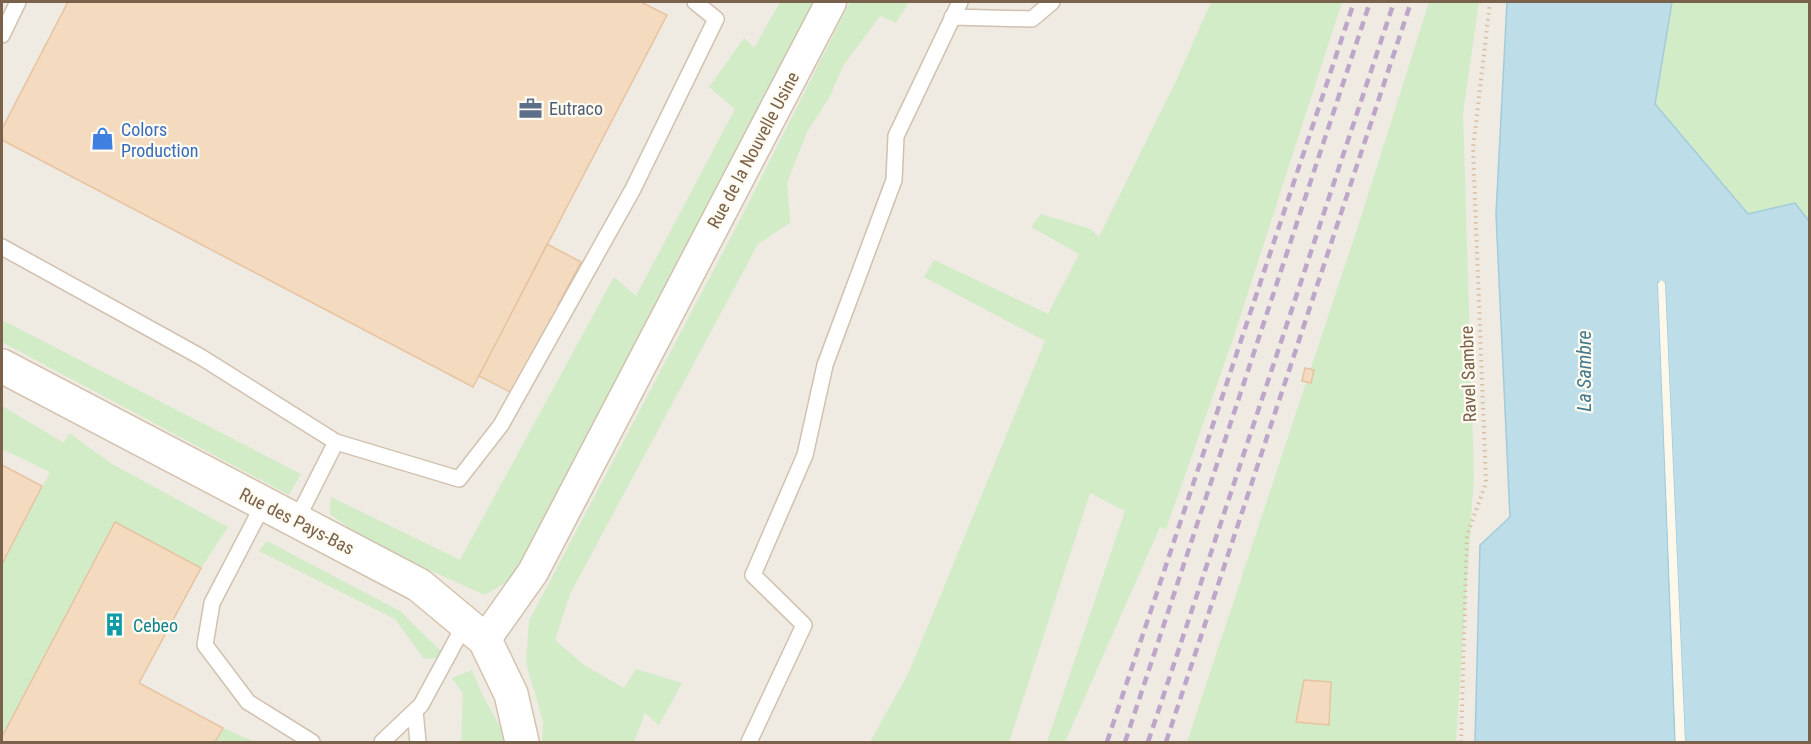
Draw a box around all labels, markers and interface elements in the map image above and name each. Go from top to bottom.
street label: Rue de la Nouvelle Usine [703,68,803,232]
office icon: Eutraco [518,95,544,121]
place label: Eutraco [549,98,603,119]
place label: Colors Production [121,119,198,161]
shop icon: Colors Production [90,126,116,152]
street label: Ravel Sambre [1456,325,1480,423]
water label: La Sambre [1572,330,1596,412]
street label: Rue des Pays-Bas [236,483,358,559]
building icon: Cebeo [102,612,128,638]
place label: Cebeo [133,615,178,636]

